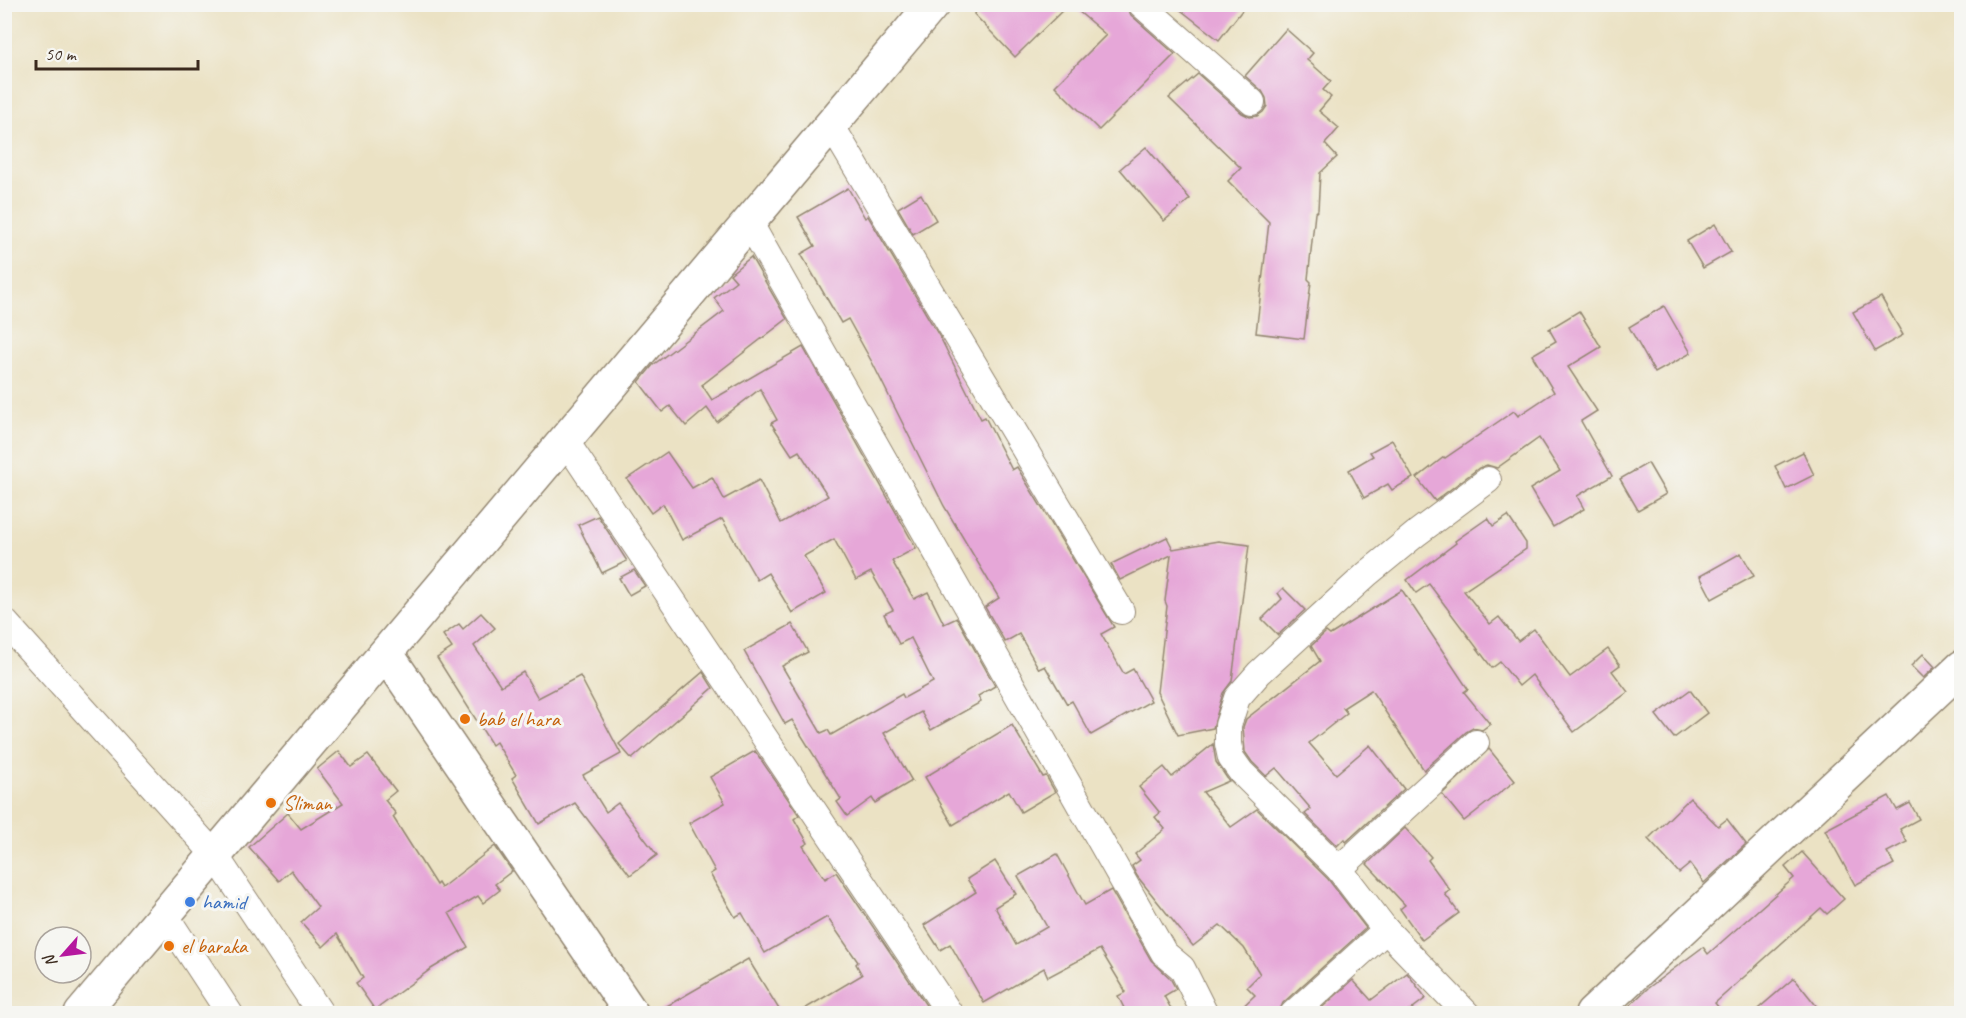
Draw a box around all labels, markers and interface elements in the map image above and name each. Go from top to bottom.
scale bar [36,33,198,71]
text: 50 m [45,43,78,65]
place label: bab el hara [477,706,562,732]
marker: bab el hara [458,712,472,726]
place label: Sliman [283,790,333,816]
marker: Sliman [264,796,278,810]
place label: hamid [202,889,249,915]
marker: hamid [183,895,197,909]
north arrow [33,925,93,985]
place label: el baraka [181,933,249,959]
marker: el baraka [162,939,176,953]
text: N [38,950,62,971]

